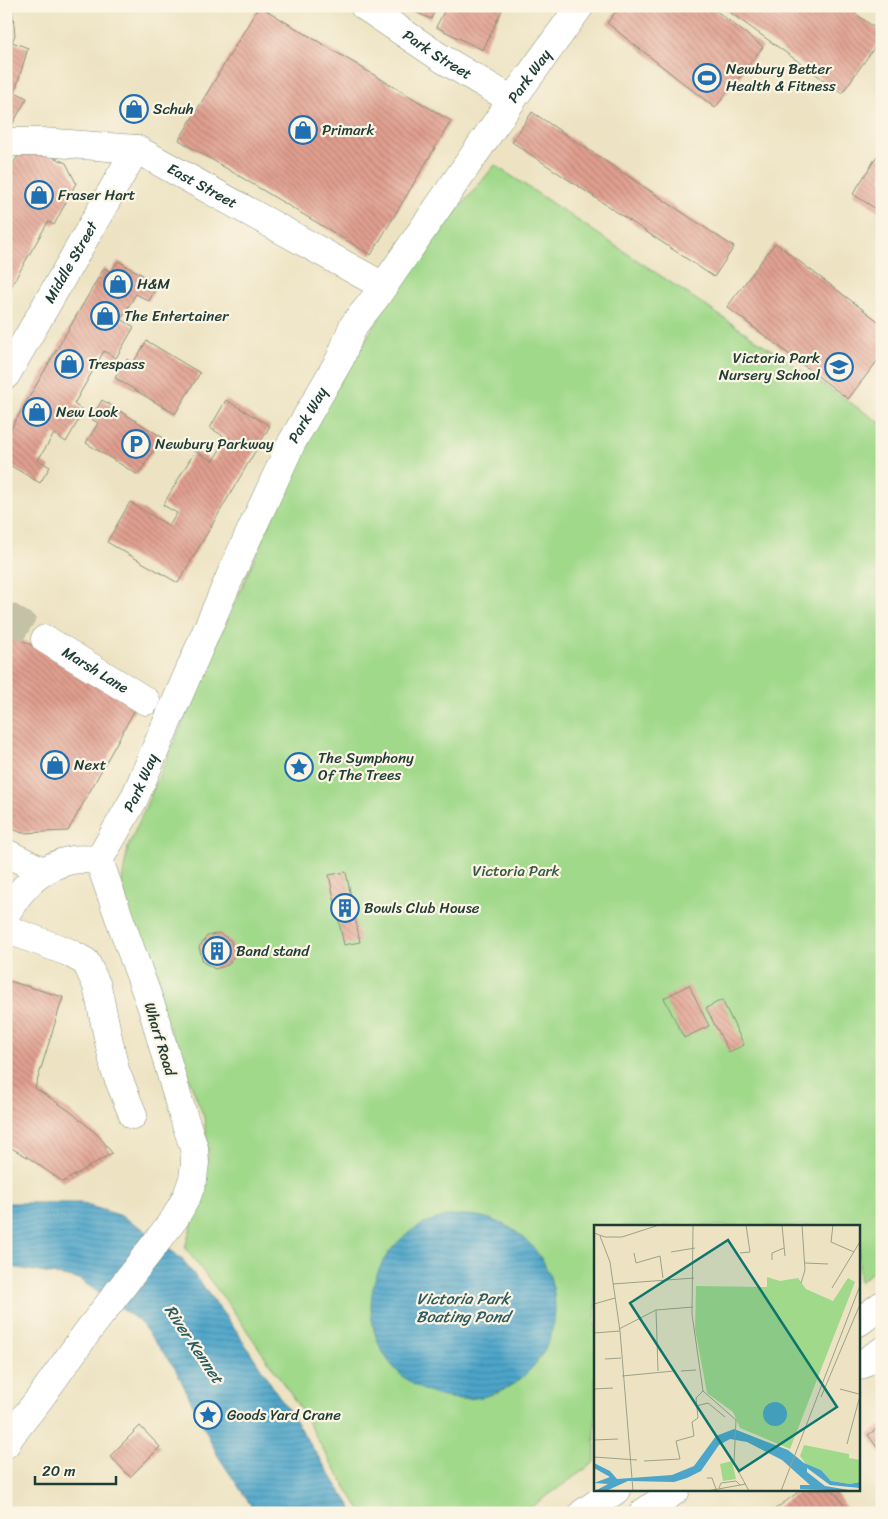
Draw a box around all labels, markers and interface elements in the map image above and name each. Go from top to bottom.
street label: Park Street [397,23,477,87]
street label: Park Way [501,43,558,109]
place label: Newbury Better Health & Fitness [726,56,836,99]
sports icon: Newbury Better Health & Fitness [692,63,722,93]
shop icon: Schuh [119,94,149,124]
place label: Schuh [153,96,194,122]
shop icon: Primark [288,115,318,145]
place label: Primark [322,117,376,143]
street label: East Street [162,156,243,216]
shop icon: Fraser Hart [24,180,54,210]
place label: Fraser Hart [58,182,136,208]
street label: Middle Street [37,215,105,308]
shop icon: H&M [103,269,133,299]
place label: H&M [137,271,170,297]
shop icon: The Entertainer [90,301,120,331]
place label: The Entertainer [124,303,229,329]
place label: Victoria Park Nursery School [719,345,821,388]
shop icon: Trespass [54,349,84,379]
place label: Trespass [88,351,145,377]
school or university icon: Victoria Park Nursery School [824,352,854,382]
street label: Park Way [281,381,334,448]
shop icon: New Look [22,397,52,427]
place label: New Look [56,399,118,425]
parking icon: Newbury Parkway [121,429,151,459]
place label: Newbury Parkway [155,431,274,457]
street label: Marsh Lane [57,639,134,700]
place label: The Symphony Of The Trees [318,745,414,788]
street label: Park Way [116,749,165,817]
shop icon: Next [40,750,70,780]
place label: Next [74,752,107,778]
place icon: The Symphony Of The Trees [284,752,314,782]
park label: Victoria Park [472,858,560,884]
building icon: Bowls Club House [330,893,360,923]
place label: Bowls Club House [364,895,480,921]
building icon: Band stand [202,936,232,966]
place label: Band stand [236,938,310,964]
street label: Wharf Road [137,999,184,1080]
inset map [594,1225,860,1492]
water label: Victoria Park Boating Pond [416,1284,514,1331]
water label: River Kennet [157,1298,232,1391]
place icon: Goods Yard Crane [193,1400,223,1430]
place label: Goods Yard Crane [227,1402,341,1428]
scale bar [35,1454,116,1486]
text: 20 m [42,1458,76,1484]

